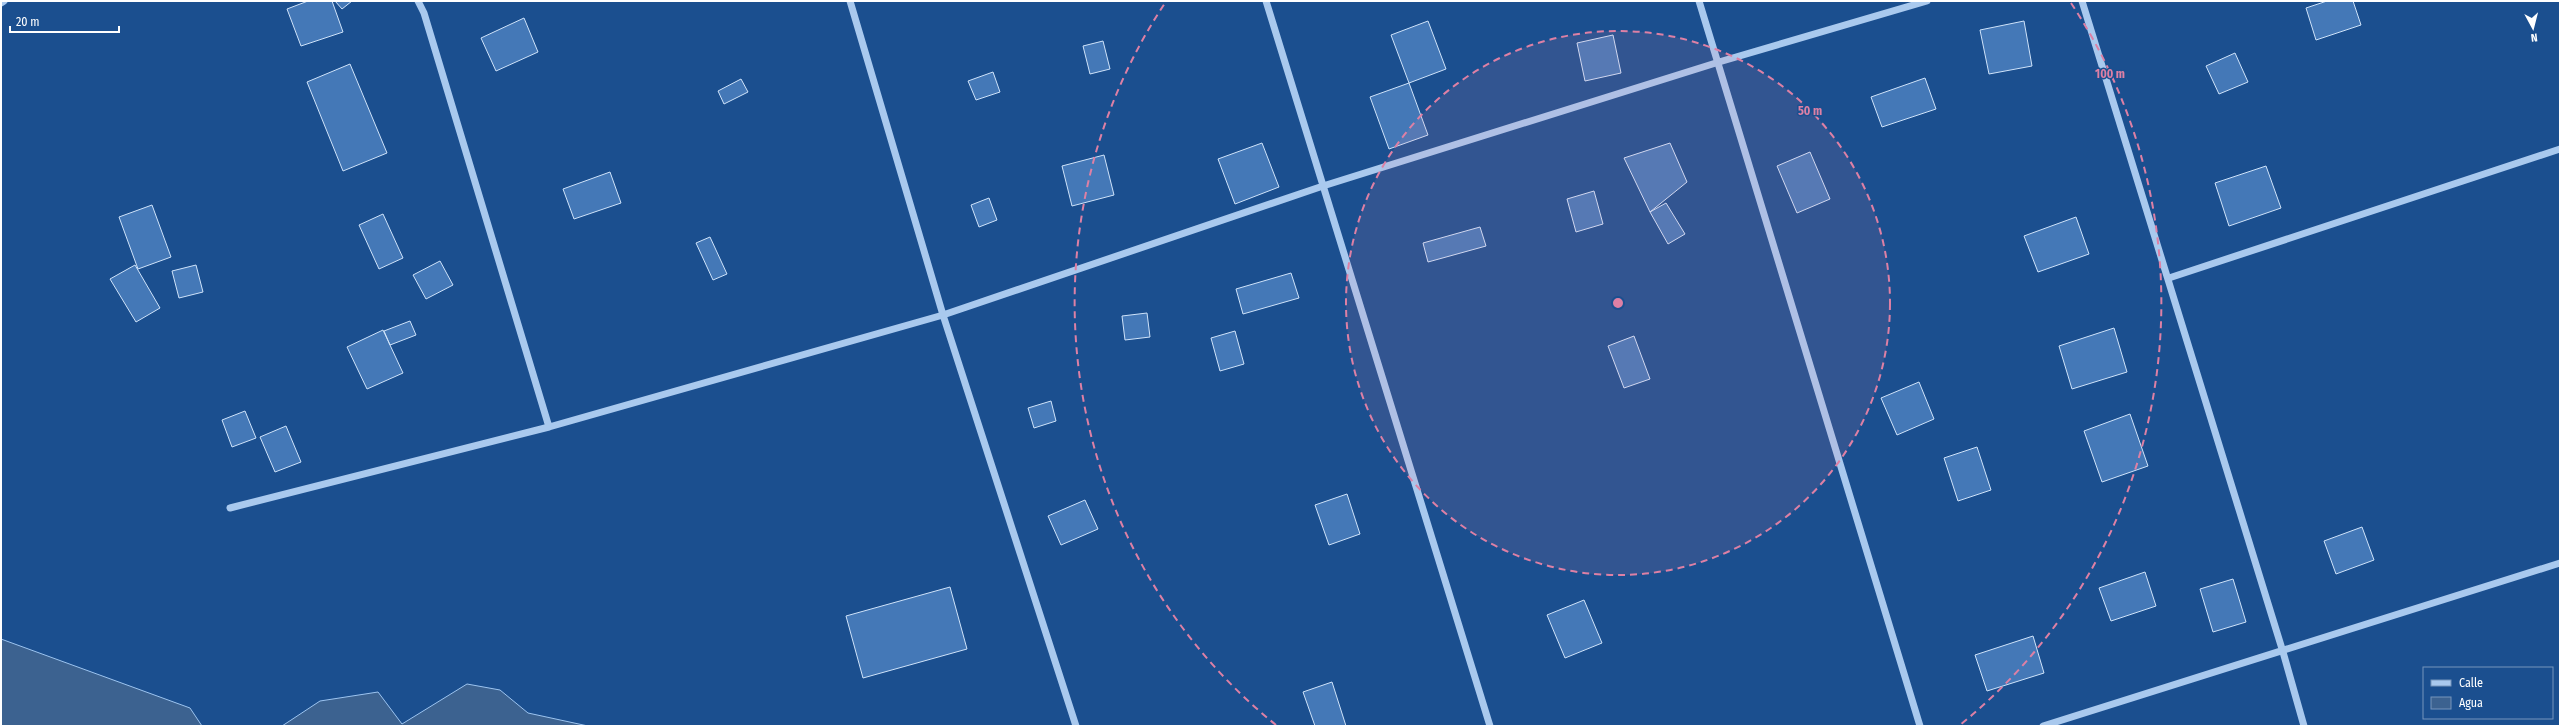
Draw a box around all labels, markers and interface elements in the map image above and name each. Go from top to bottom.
scale bar [10,8,119,34]
north arrow [2513,8,2553,48]
text: 20 m [16,15,40,29]
text: N [2530,31,2538,44]
text: 100 m [2095,67,2125,81]
text: 50 m [1798,104,1822,118]
centre of rings [1611,296,1625,310]
legend [2423,667,2553,719]
text: Calle [2459,676,2483,690]
text: Agua [2459,696,2483,710]

